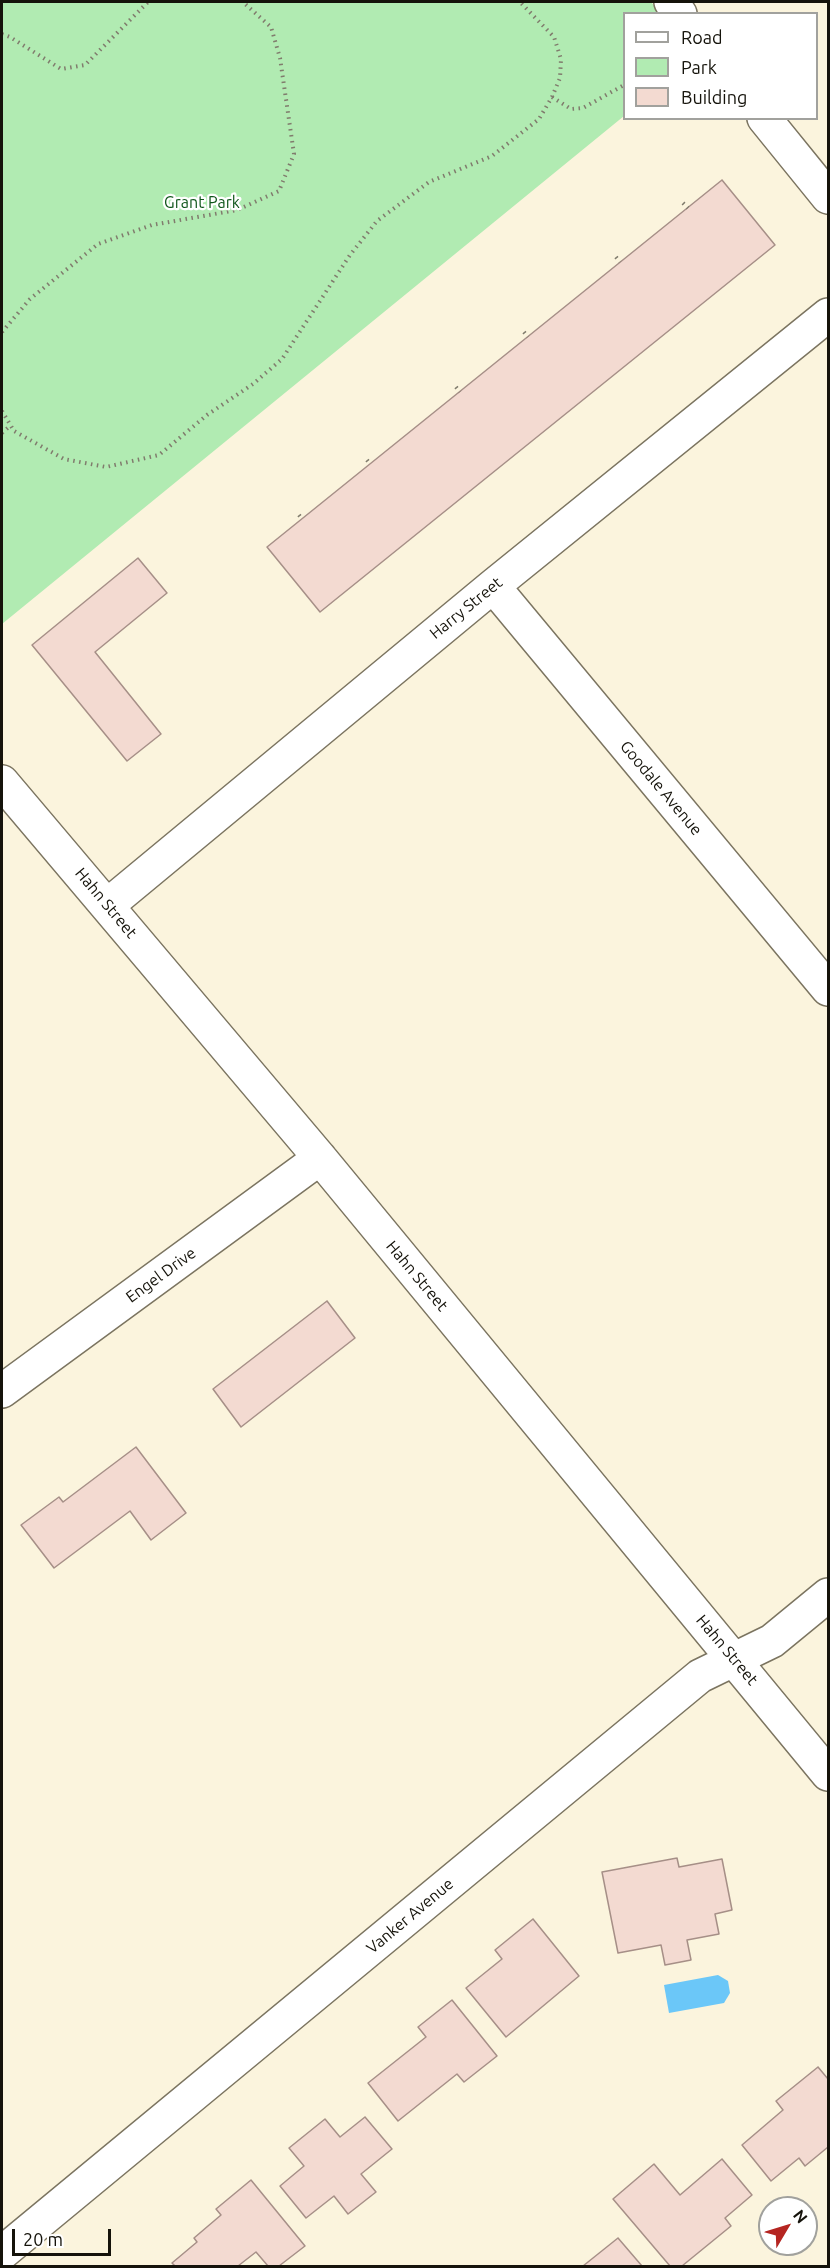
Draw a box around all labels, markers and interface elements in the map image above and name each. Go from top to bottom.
legend [623,12,818,120]
text: Road [681,27,723,47]
text: Park [681,57,717,77]
text: Building [681,87,747,107]
park label: Grant Park [164,193,240,213]
street label: Harry Street [426,573,506,643]
street label: Goodale Avenue [616,737,706,839]
street label: Hahn Street [71,864,141,942]
street label: Hahn Street [382,1237,452,1315]
street label: Engel Drive [122,1243,200,1307]
street label: Hahn Street [692,1611,762,1689]
street label: Vanker Avenue [363,1874,457,1958]
north arrow [758,2196,818,2256]
text: N [790,2206,811,2226]
scale bar [15,2217,114,2255]
text: 20 m [23,2229,63,2249]

